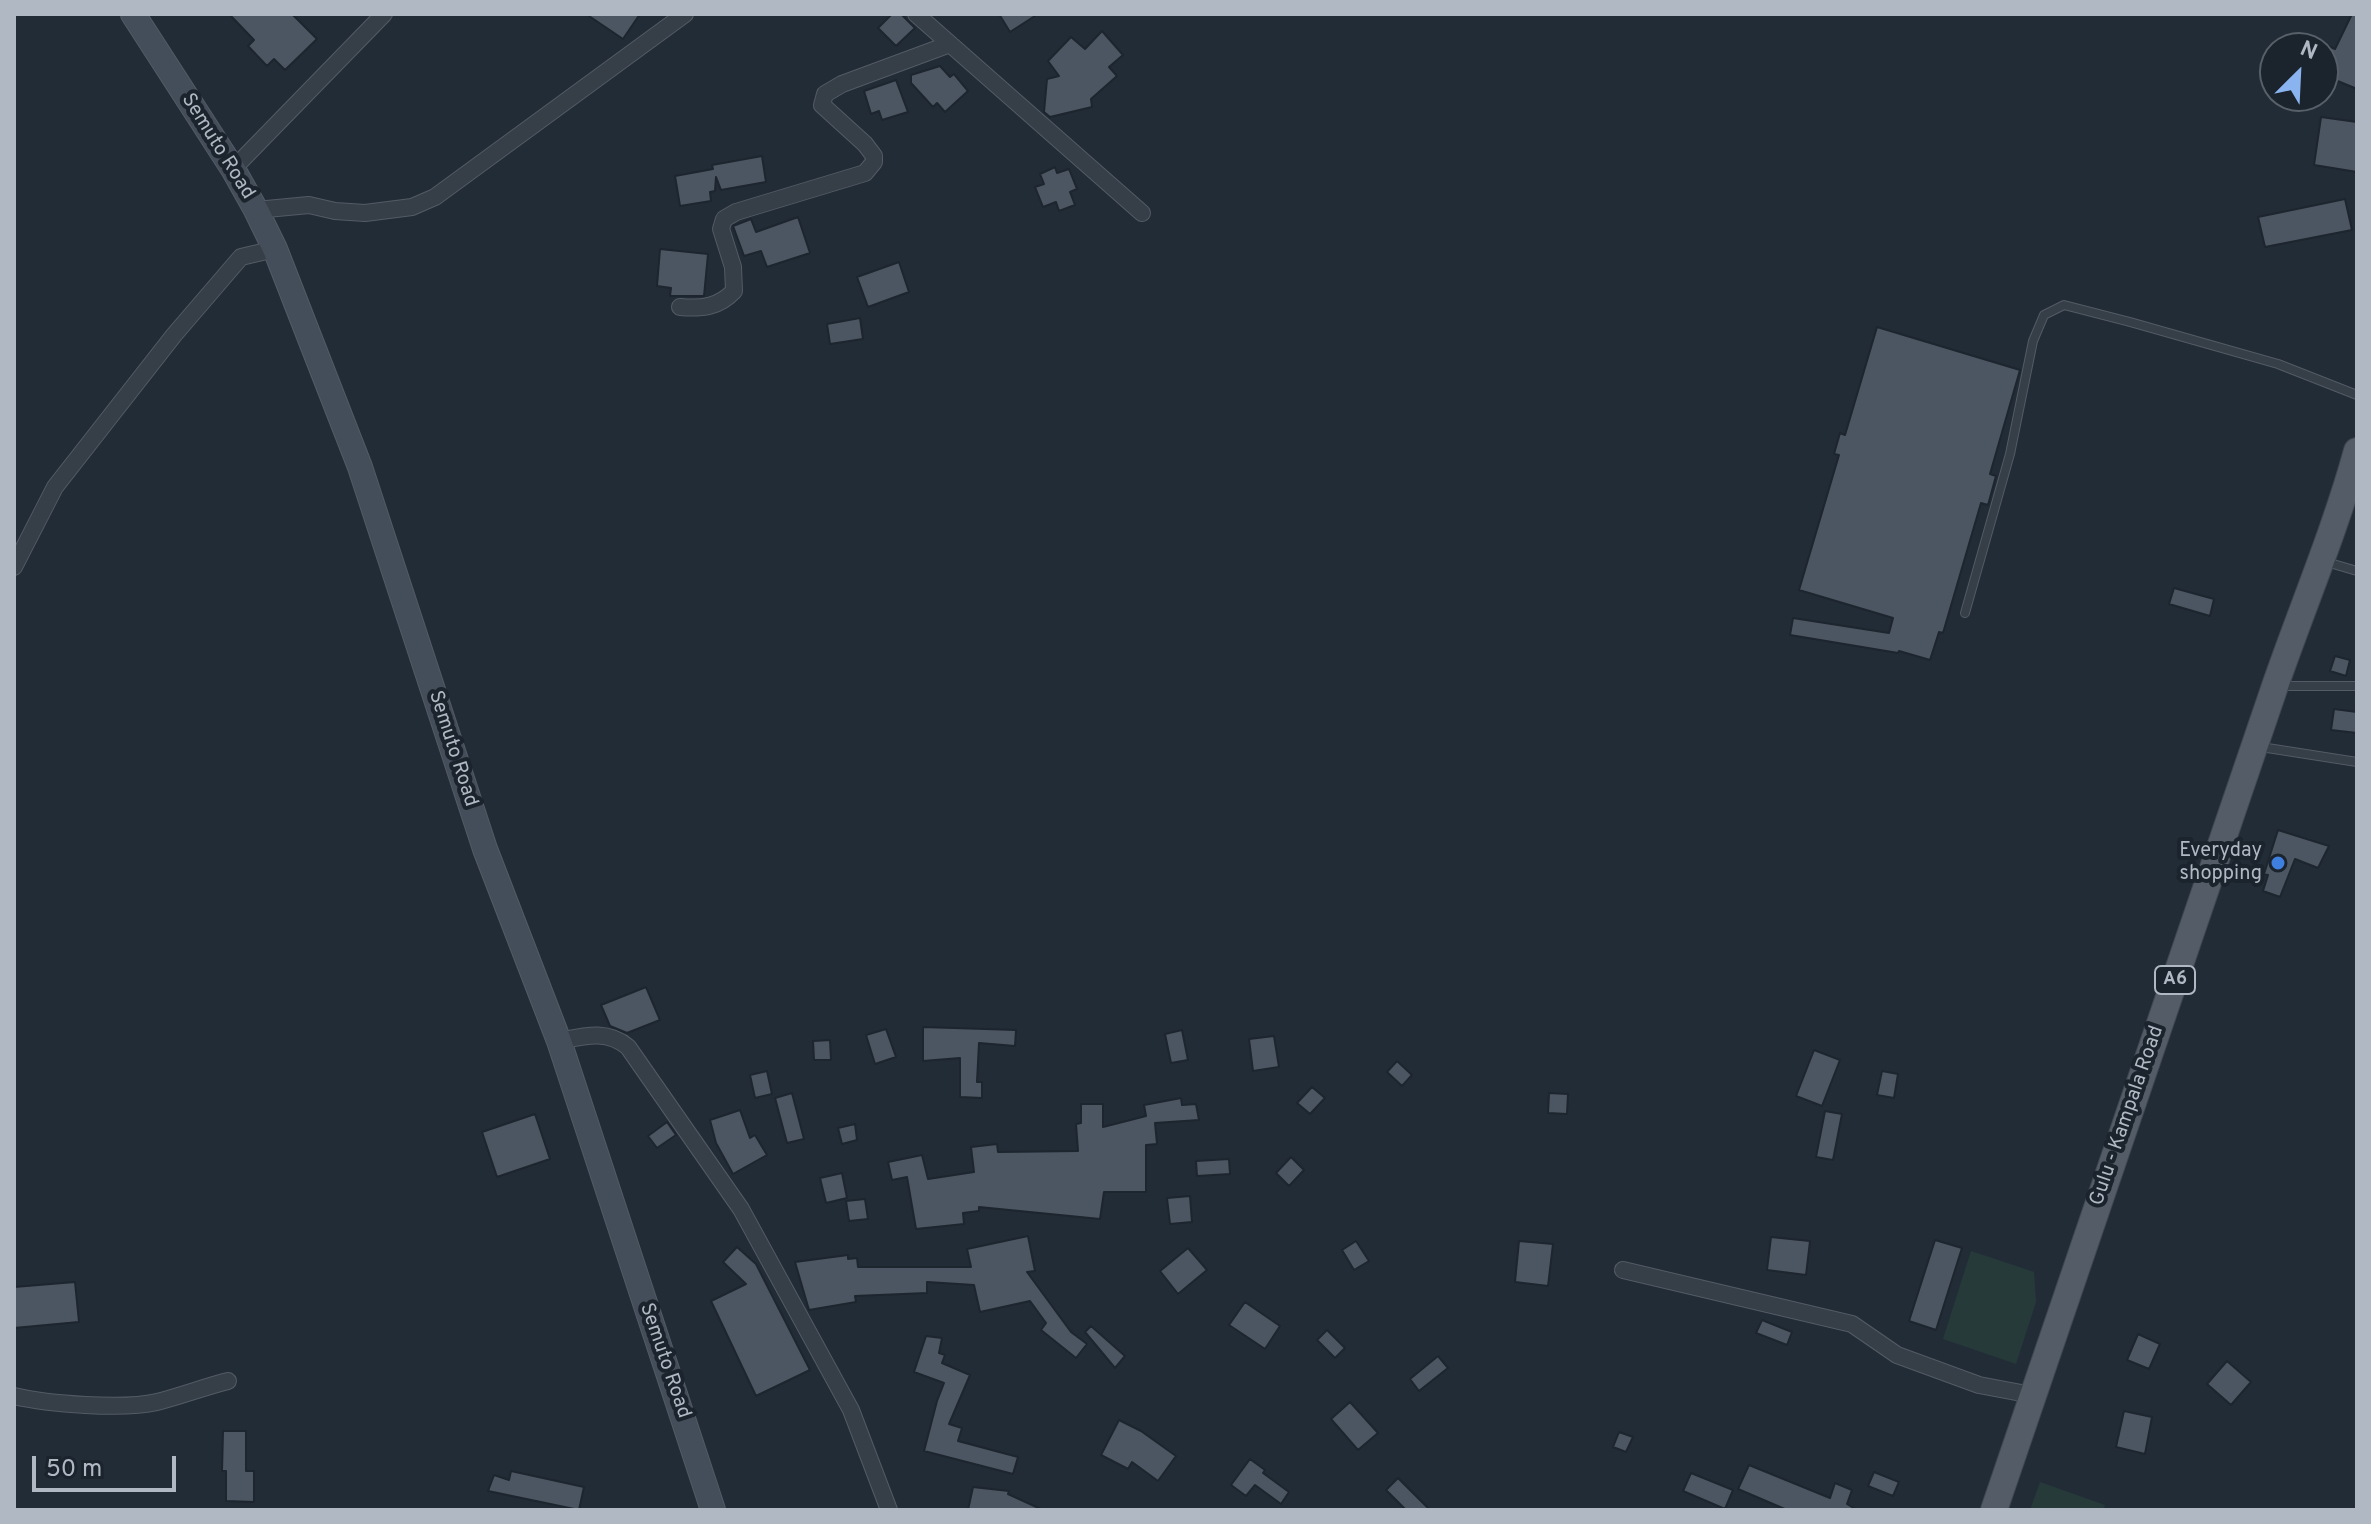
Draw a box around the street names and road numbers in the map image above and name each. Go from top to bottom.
street label: Semuto Road [175,90,259,204]
street label: Semuto Road [422,688,482,810]
road number: A6 [2155,966,2195,994]
street label: Gulu - Kampala Road [2086,1023,2170,1209]
street label: Semuto Road [633,1300,695,1422]

